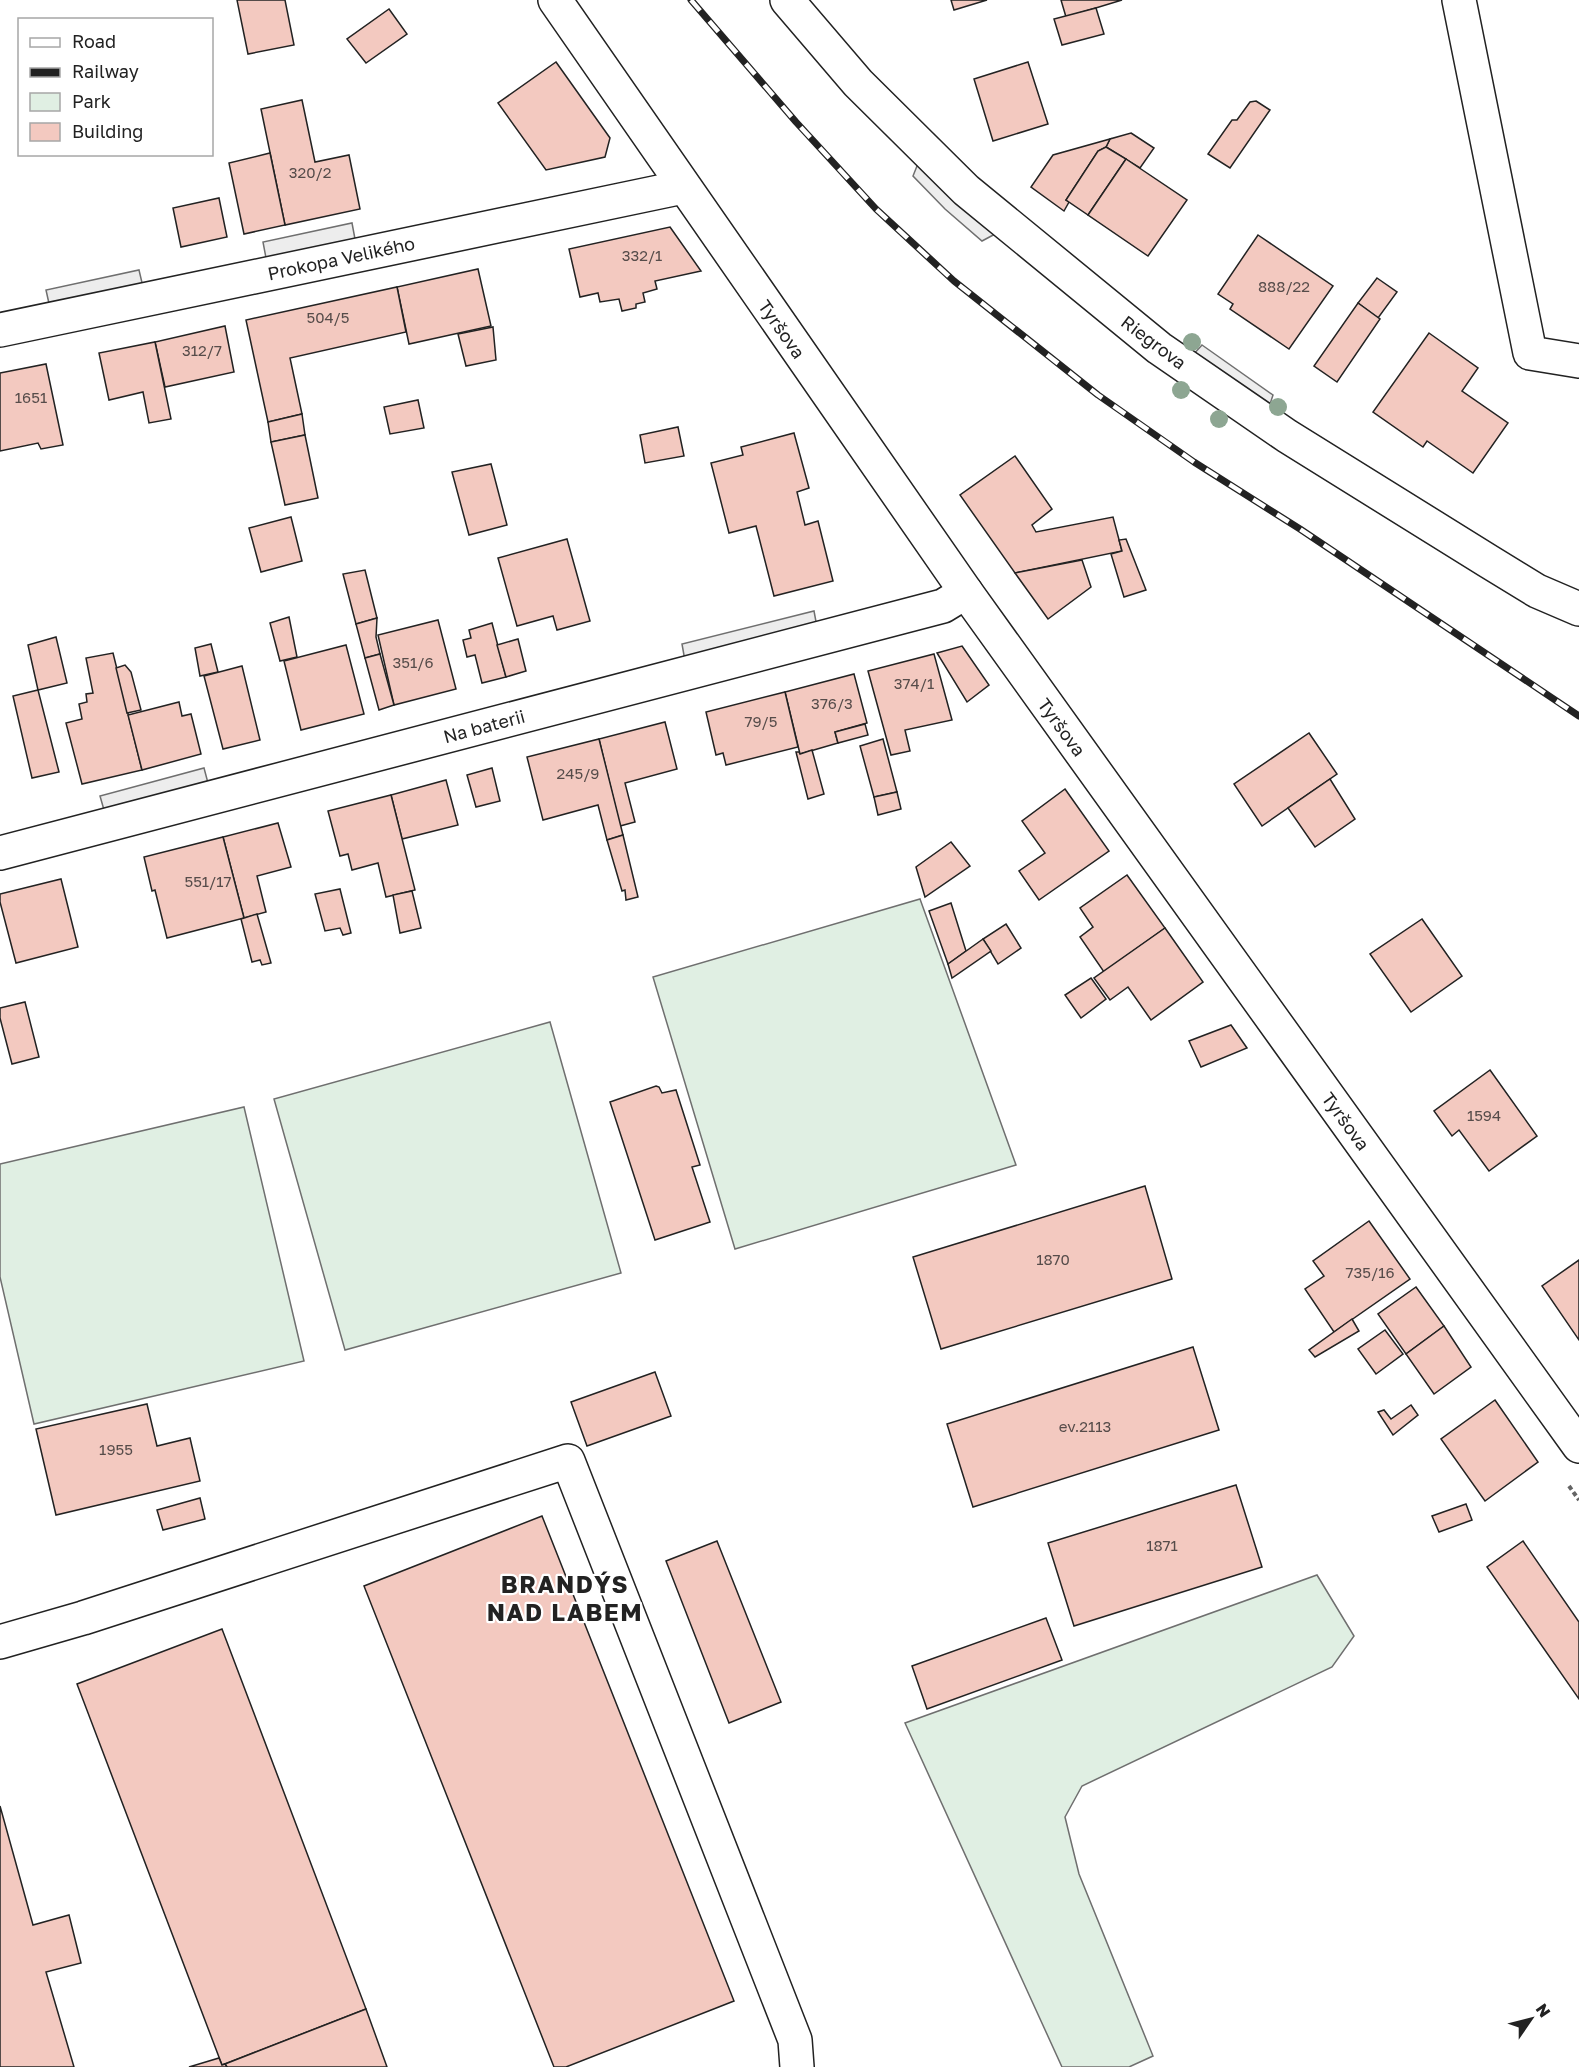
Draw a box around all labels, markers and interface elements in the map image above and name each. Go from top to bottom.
legend [18,18,213,156]
text: Road [72,30,116,52]
text: Railway [72,60,139,82]
text: Park [72,90,111,112]
text: Building [72,120,143,142]
house number: 320/2 [289,163,331,181]
street label: Prokopa Velikého [265,232,417,284]
house number: 332/1 [622,246,662,264]
house number: 888/22 [1258,277,1310,295]
street label: Tyršova [754,295,810,363]
house number: 504/5 [306,308,350,326]
street label: Riegrova [1117,310,1191,374]
house number: 312/7 [182,341,222,359]
house number: 1651 [15,388,47,406]
house number: 351/6 [392,653,434,671]
house number: 374/1 [894,674,934,692]
house number: 376/3 [811,694,853,712]
street label: Tyršova [1034,694,1090,760]
street label: Na baterii [441,705,527,747]
house number: 79/5 [745,712,777,730]
house number: 245/9 [557,764,599,782]
house number: 551/17 [184,872,232,890]
street label: Tyršova [1318,1088,1374,1154]
house number: 1594 [1467,1106,1501,1124]
house number: 1870 [1036,1250,1070,1268]
house number: 735/16 [1346,1263,1394,1281]
house number: ev.2113 [1059,1417,1111,1435]
house number: 1955 [99,1440,133,1458]
house number: 1871 [1146,1536,1178,1554]
district label: BRANDÝS NAD LABEM [487,1569,643,1626]
north arrow [1501,1989,1561,2049]
text: N [1532,2000,1555,2021]

